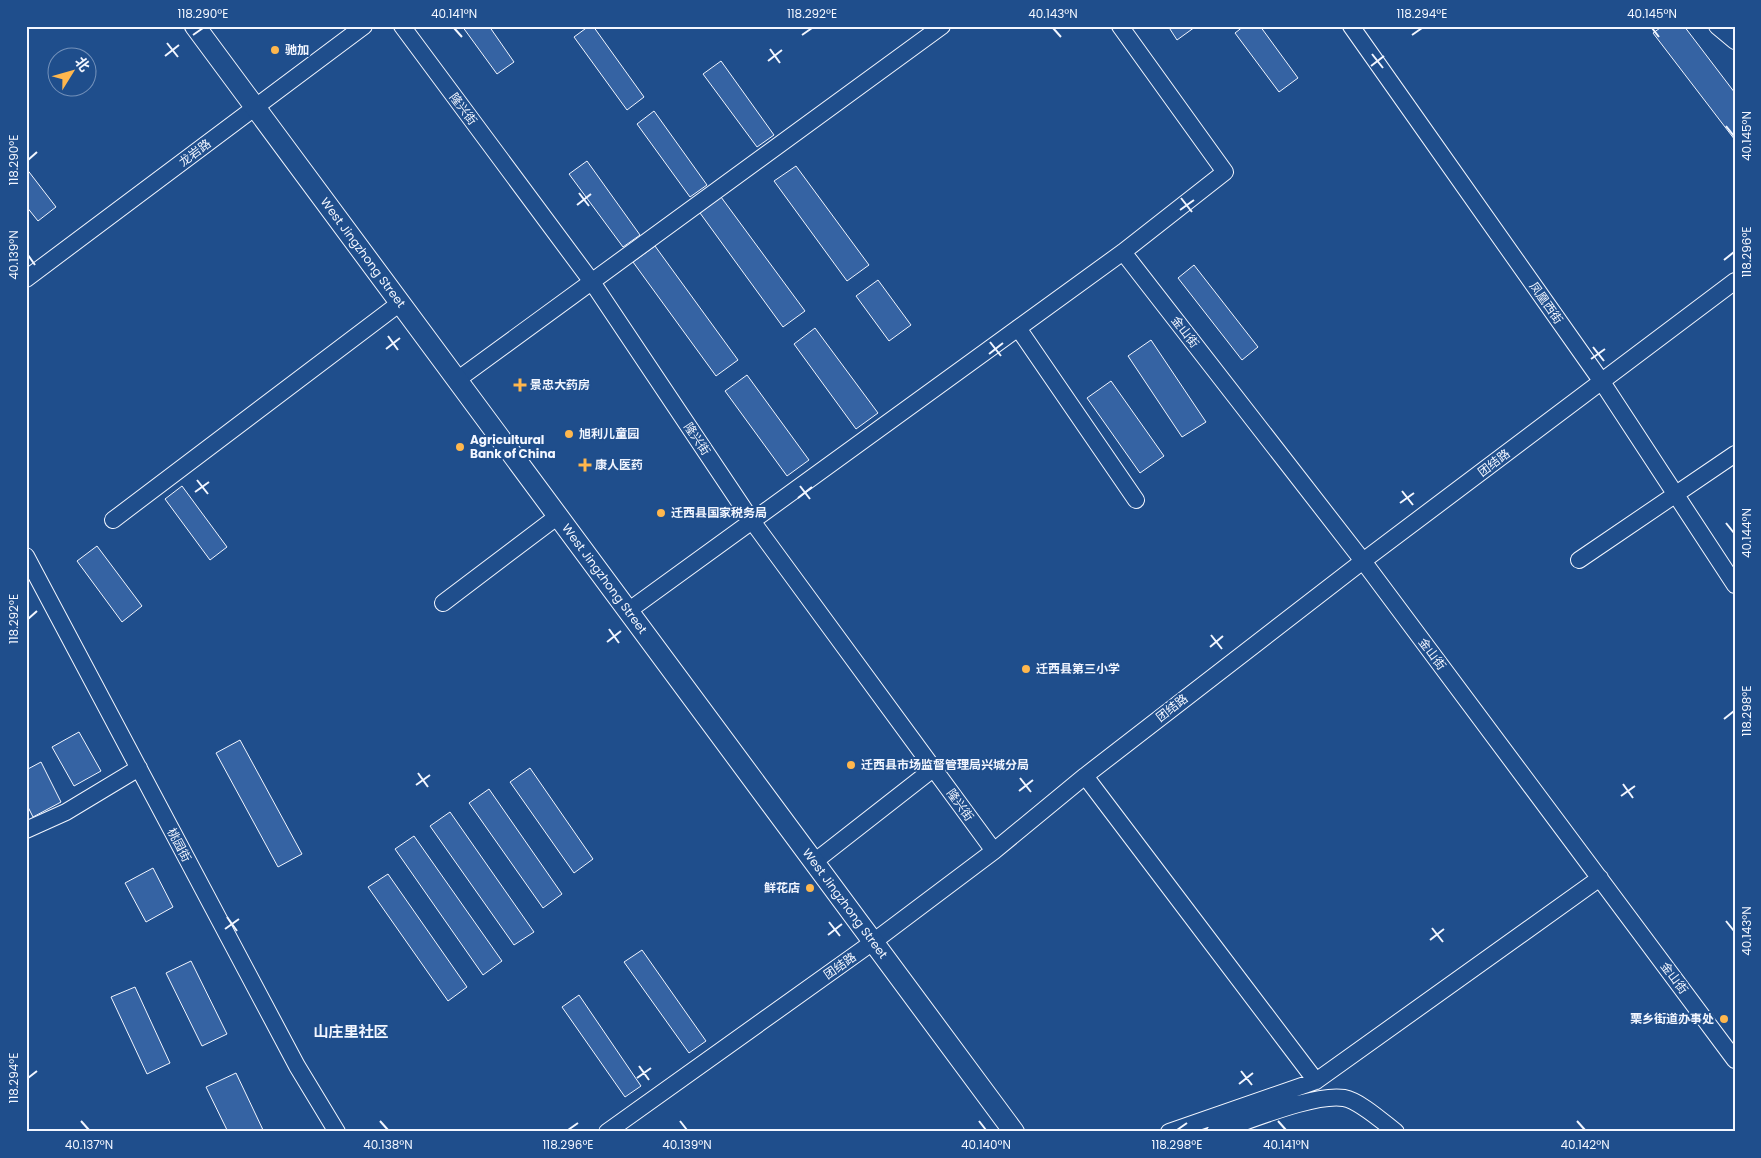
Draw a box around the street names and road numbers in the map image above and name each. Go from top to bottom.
street label: 隆兴街 [446,89,481,128]
street label: 龙岩路 [175,135,214,170]
street label: West Jingzhong Street [317,194,410,311]
street label: 凤凰西街 [1526,278,1567,327]
street label: 金山街 [1168,312,1203,351]
street label: 隆兴街 [680,419,715,458]
street label: 团结路 [1474,445,1513,480]
street label: West Jingzhong Street [558,520,651,637]
street label: 金山街 [1415,634,1450,673]
street label: 团结路 [1152,690,1191,725]
street label: 隆兴街 [943,785,978,824]
street label: 桃园街 [163,825,195,865]
street label: West Jingzhong Street [799,845,892,962]
street label: 团结路 [820,948,859,983]
street label: 金山街 [1657,958,1692,997]

